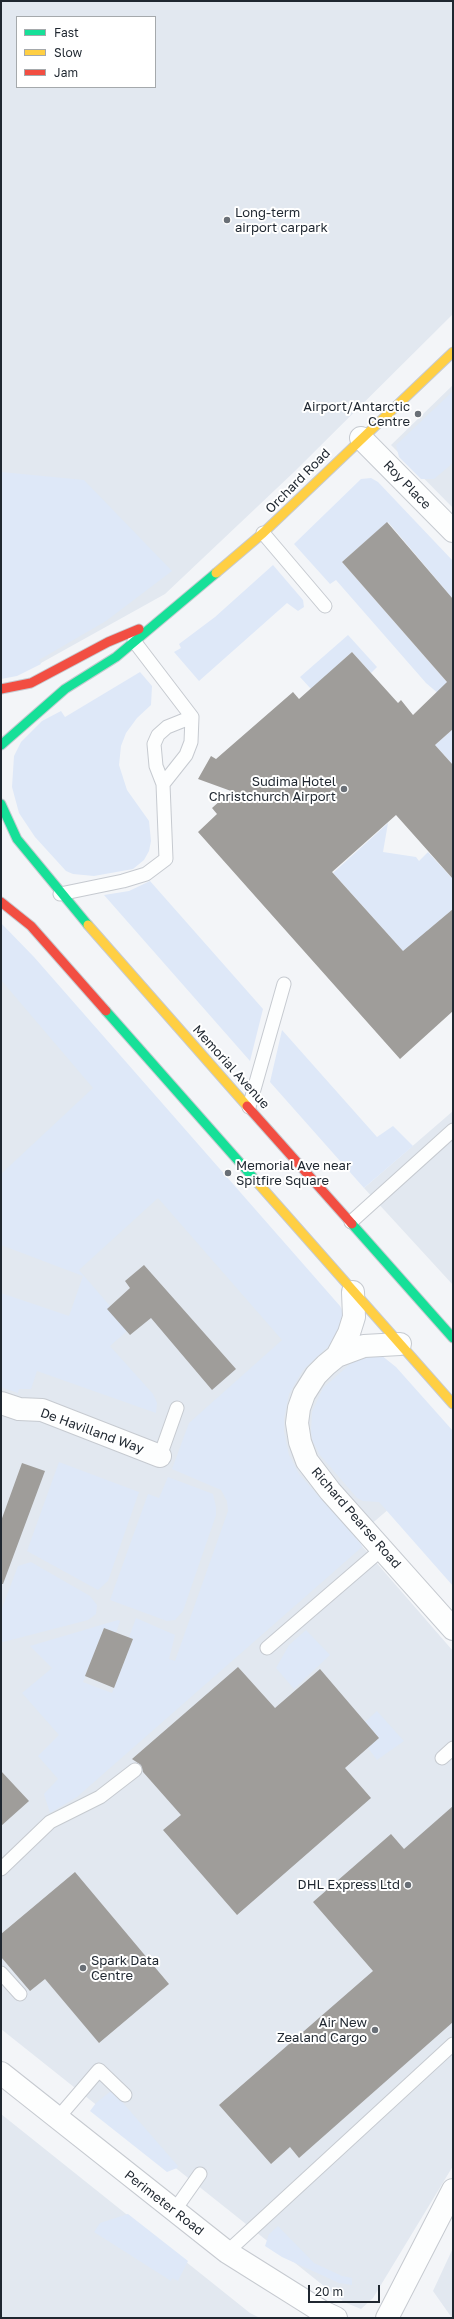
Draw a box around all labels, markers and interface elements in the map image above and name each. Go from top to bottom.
legend [16,16,156,88]
text: Fast [54,25,79,40]
text: Slow [54,45,82,60]
text: Jam [54,65,78,80]
place label: Long-term airport carpark [235,205,328,236]
marker: Long-term airport carpark [222,215,232,225]
place label: Airport/Antarctic Centre [303,399,410,430]
marker: Airport/Antarctic Centre [413,409,423,419]
street label: Orchard Road [262,445,334,517]
street label: Roy Place [380,457,434,513]
place label: Sudima Hotel Christchurch Airport [209,774,336,805]
marker: Sudima Hotel Christchurch Airport [339,784,349,794]
street label: Memorial Avenue [189,1022,273,1112]
place label: Memorial Ave near Spitfire Square [236,1158,351,1189]
marker: Memorial Ave near Spitfire Square [223,1168,233,1178]
street label: De Havilland Way [38,1405,146,1457]
street label: Richard Pearse Road [308,1464,404,1572]
place label: DHL Express Ltd [298,1877,400,1893]
marker: DHL Express Ltd [403,1880,413,1890]
place label: Spark Data Centre [91,1953,159,1984]
marker: Spark Data Centre [78,1963,88,1973]
place label: Air New Zealand Cargo [277,2015,367,2046]
marker: Air New Zealand Cargo [370,2025,380,2035]
street label: Perimeter Road [121,2167,207,2239]
scale bar [310,2277,382,2303]
text: 20 m [315,2284,343,2299]

